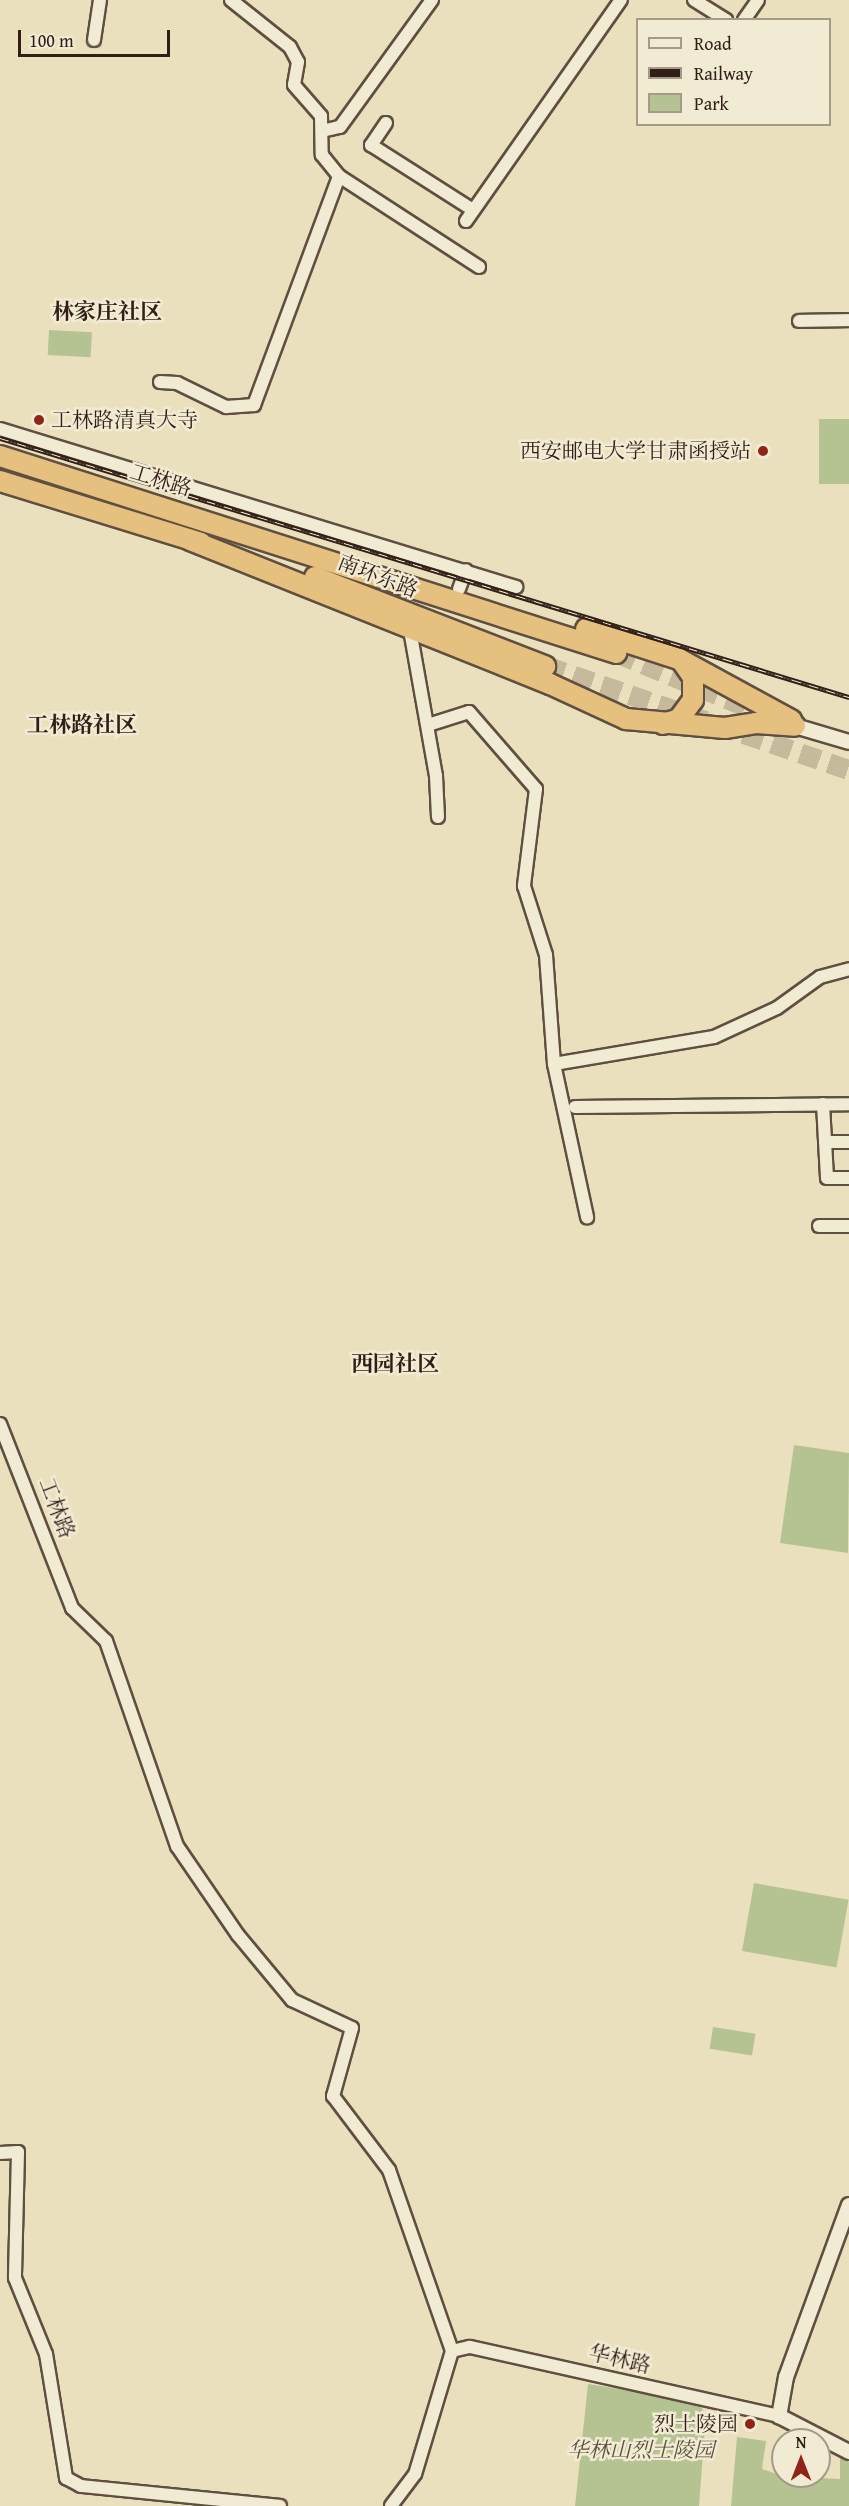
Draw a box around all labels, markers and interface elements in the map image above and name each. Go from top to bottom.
scale bar [21,18,172,56]
legend [636,18,831,126]
text: 100 m [29,27,74,54]
text: Road [694,30,732,57]
text: Railway [694,60,753,87]
text: Park [694,90,729,117]
district label: 林家庄社区 [52,299,162,325]
place label: 工林路清真大寺 [51,407,198,433]
marker: 工林路清真大寺 [32,413,46,427]
place label: 西安邮电大学甘肃函授站 [520,438,751,464]
marker: 西安邮电大学甘肃函授站 [756,444,770,458]
street label: 工林路 [127,459,195,501]
street label: 南环东路 [334,549,422,603]
district label: 工林路社区 [27,712,137,738]
district label: 西园社区 [351,1351,439,1377]
street label: 工林路 [34,1474,80,1542]
street label: 华林路 [586,2340,654,2378]
place label: 烈士陵园 [654,2411,738,2437]
marker: 烈士陵园 [743,2417,757,2431]
north arrow [771,2428,831,2488]
text: N [796,2430,806,2454]
park label: 华林山烈士陵园 [568,2437,714,2463]

